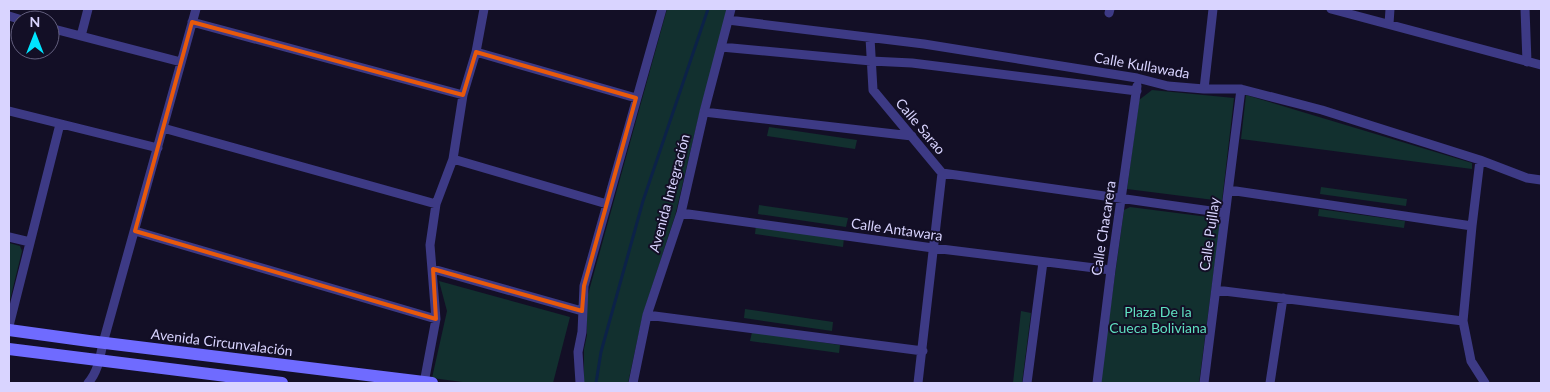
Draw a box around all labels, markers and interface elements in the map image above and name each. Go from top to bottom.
north arrow [10,10,60,60]
text: N [30,13,40,30]
street label: Calle Kullawada [1093,48,1191,82]
street label: Calle Sarao [893,94,949,158]
street label: Avenida Integración [645,132,693,254]
street label: Calle Chacarera [1087,179,1119,277]
street label: Calle Pujllay [1195,195,1223,272]
street label: Calle Antawara [850,214,944,244]
park label: Plaza De la Cueca Boliviana [1109,303,1207,336]
street label: Avenida Circunvalación [150,325,294,359]

